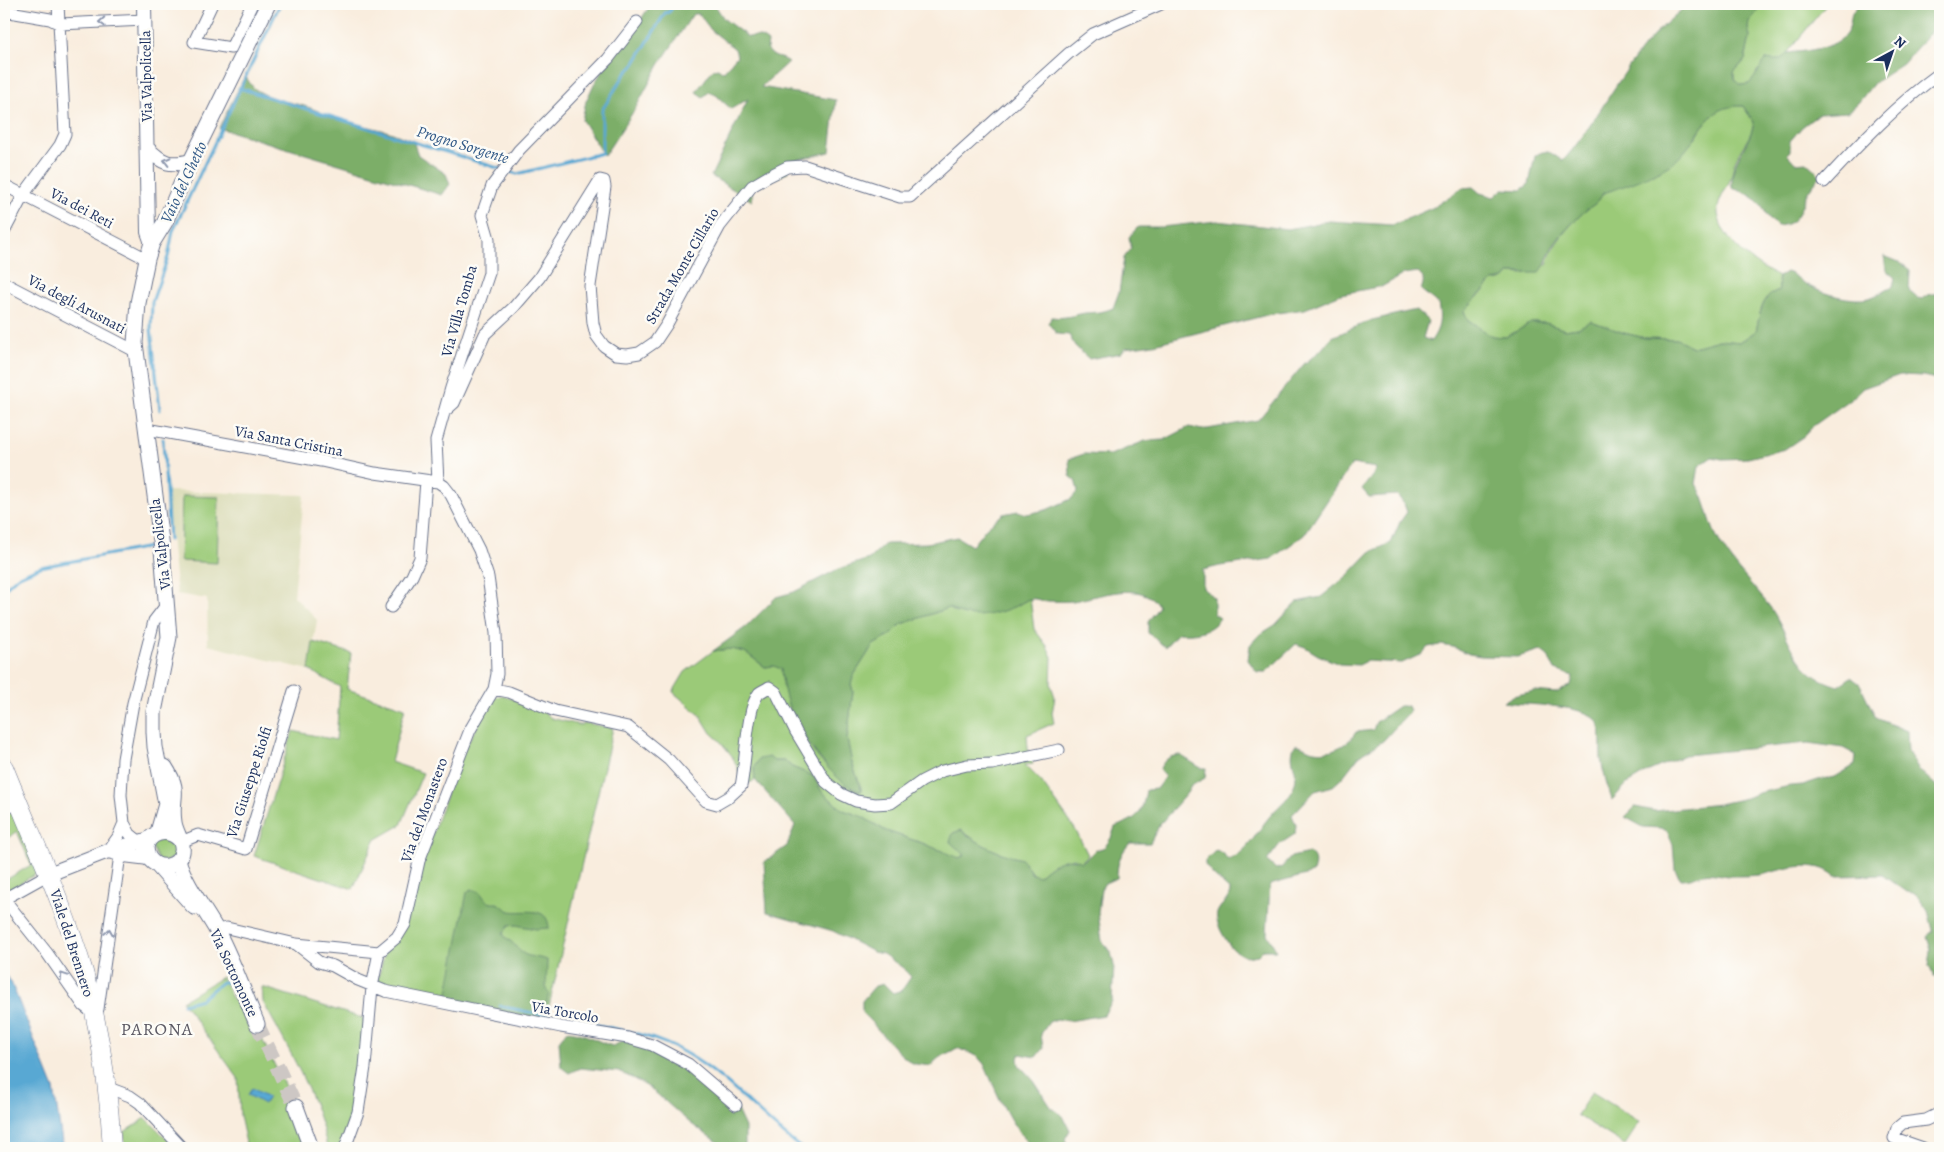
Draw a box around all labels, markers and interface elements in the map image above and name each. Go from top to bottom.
one-way arrow [98,16,106,27]
north arrow [1866,28,1916,78]
street label: Via Valpolicella [135,30,157,123]
text: N [1890,32,1910,53]
water label: Progno Sorgente [414,121,512,169]
water label: Vaio del Ghetto [155,138,212,227]
one-way arrow [164,157,172,167]
street label: Via dei Reti [46,182,117,233]
street label: Strada Monte Cillario [641,204,723,328]
street label: Via Villa Tomba [436,263,482,360]
street label: Via degli Arusnati [24,269,130,338]
street label: Via Santa Cristina [232,420,345,461]
street label: Via Valpolicella [144,497,176,592]
street label: Via Giuseppe Riolfi [221,723,277,841]
street label: Via del Monastero [395,755,452,866]
street label: Viale del Brennero [45,886,99,999]
street label: Via Sottomonte [204,925,263,1021]
one-way arrow [103,928,114,936]
one-way arrow [60,972,69,982]
street label: Via Torcolo [529,996,600,1028]
district label: PARONA [121,1017,193,1041]

